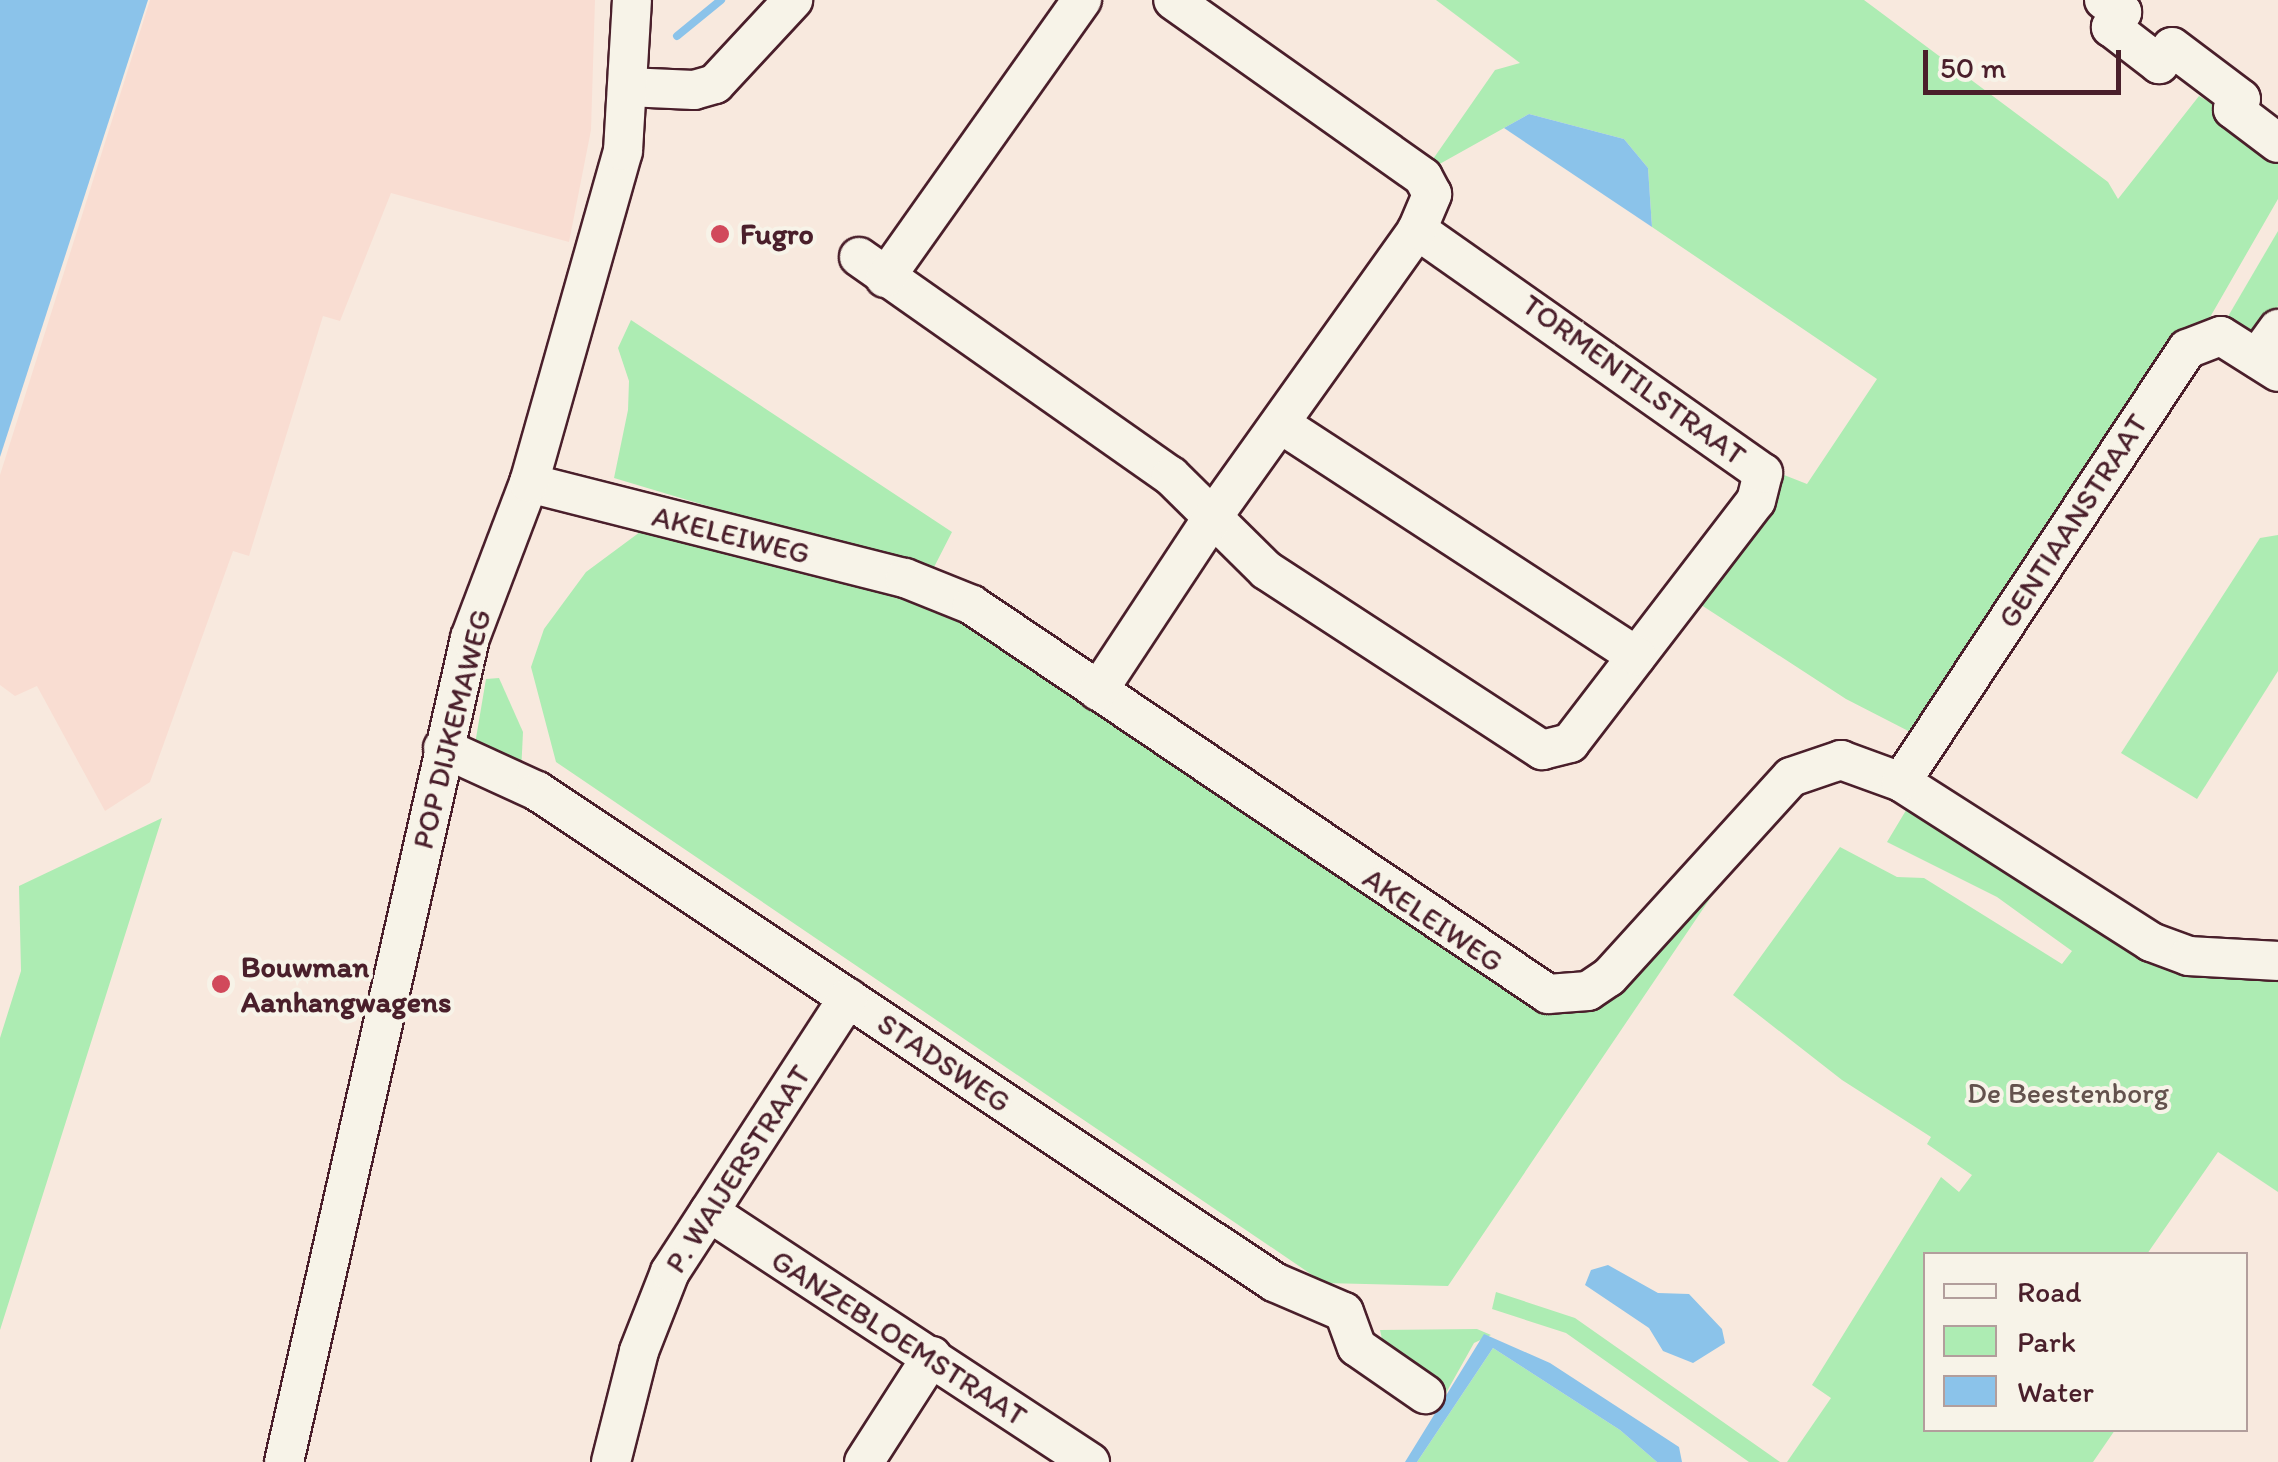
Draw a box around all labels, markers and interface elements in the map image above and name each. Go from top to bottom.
scale bar [1928,30,2126,92]
text: 50 m [1940,49,2006,86]
place label: Fugro [740,216,814,252]
marker: Fugro [709,223,731,245]
street label: TORMENTILSTRAAT [1515,287,1753,473]
street label: GENTIAANSTRAAT [1990,407,2156,635]
street label: AKELEIWEG [648,498,814,572]
street label: POP DIJKEMAWEG [404,604,500,854]
street label: AKELEIWEG [1356,860,1510,980]
place label: Bouwman Aanhangwagens [241,949,451,1020]
marker: Bouwman Aanhangwagens [210,973,232,995]
street label: STADSWEG [871,1005,1017,1121]
street label: P. WAIJERSTRAAT [658,1059,818,1279]
park label: De Beestenborg [1967,1075,2169,1111]
street label: GANZEBLOEMSTRAAT [764,1242,1034,1434]
legend [1923,1252,2248,1432]
text: Road [2017,1273,2082,1310]
text: Park [2017,1323,2076,1360]
text: Water [2017,1373,2094,1410]

